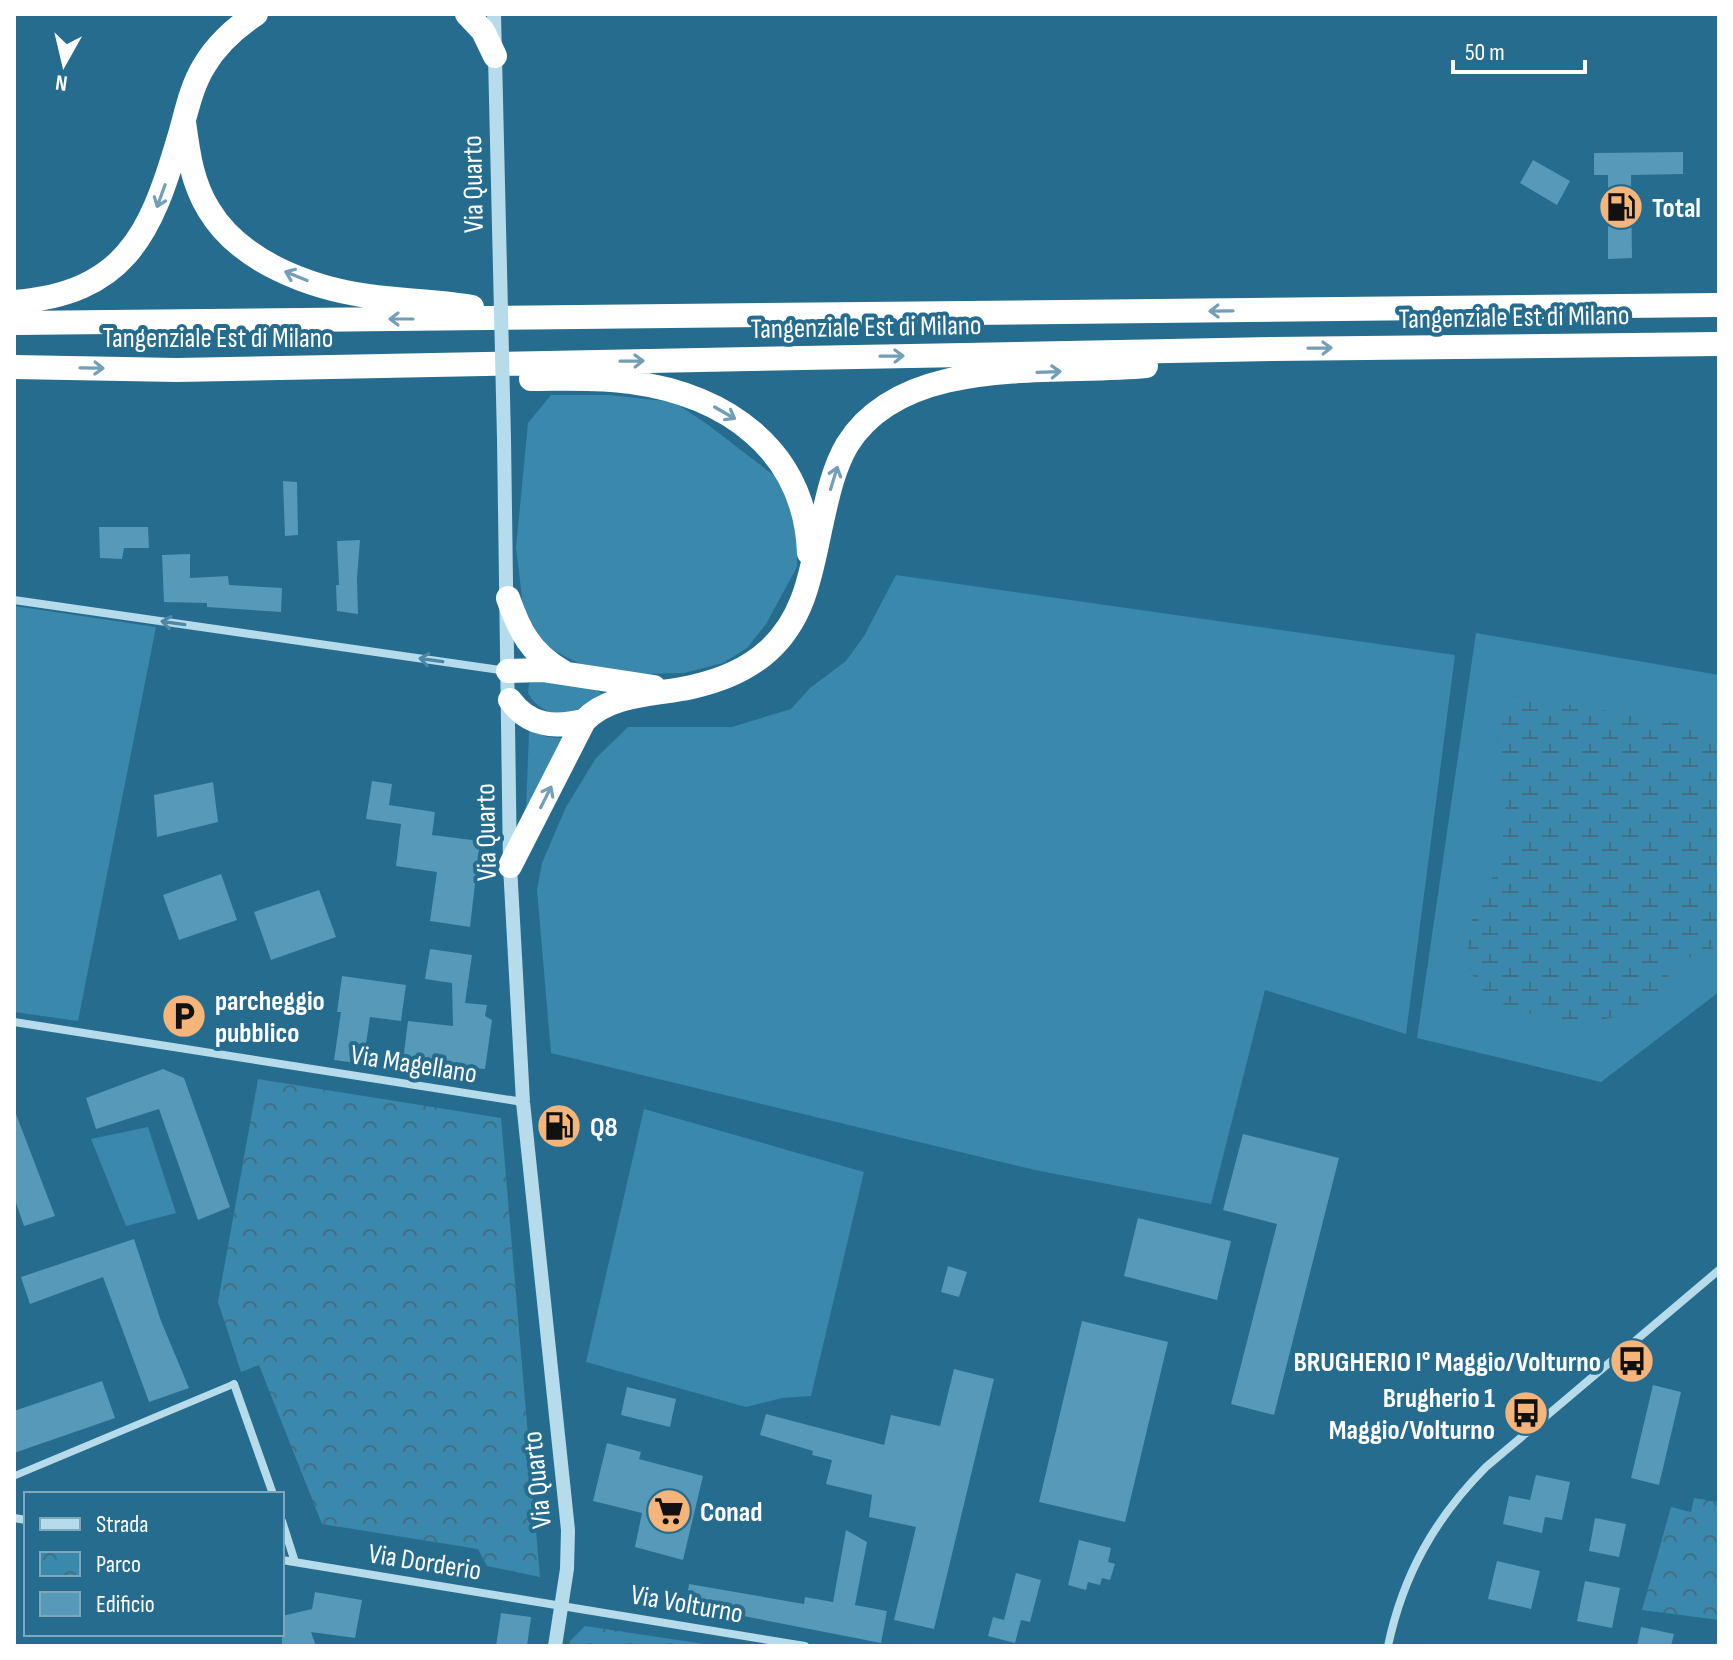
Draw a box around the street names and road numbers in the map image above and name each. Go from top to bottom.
street label: Via Quarto [456,135,491,233]
street label: Tangenziale Est di Milano [1398,299,1630,336]
street label: Tangenziale Est di Milano [750,309,982,346]
street label: Tangenziale Est di Milano [103,322,333,355]
street label: Via Quarto [469,783,504,881]
street label: Via Magellano [348,1038,479,1091]
street label: Via Quarto [516,1430,559,1530]
street label: Via Dorderio [366,1537,484,1588]
street label: Via Volturno [628,1578,745,1631]

